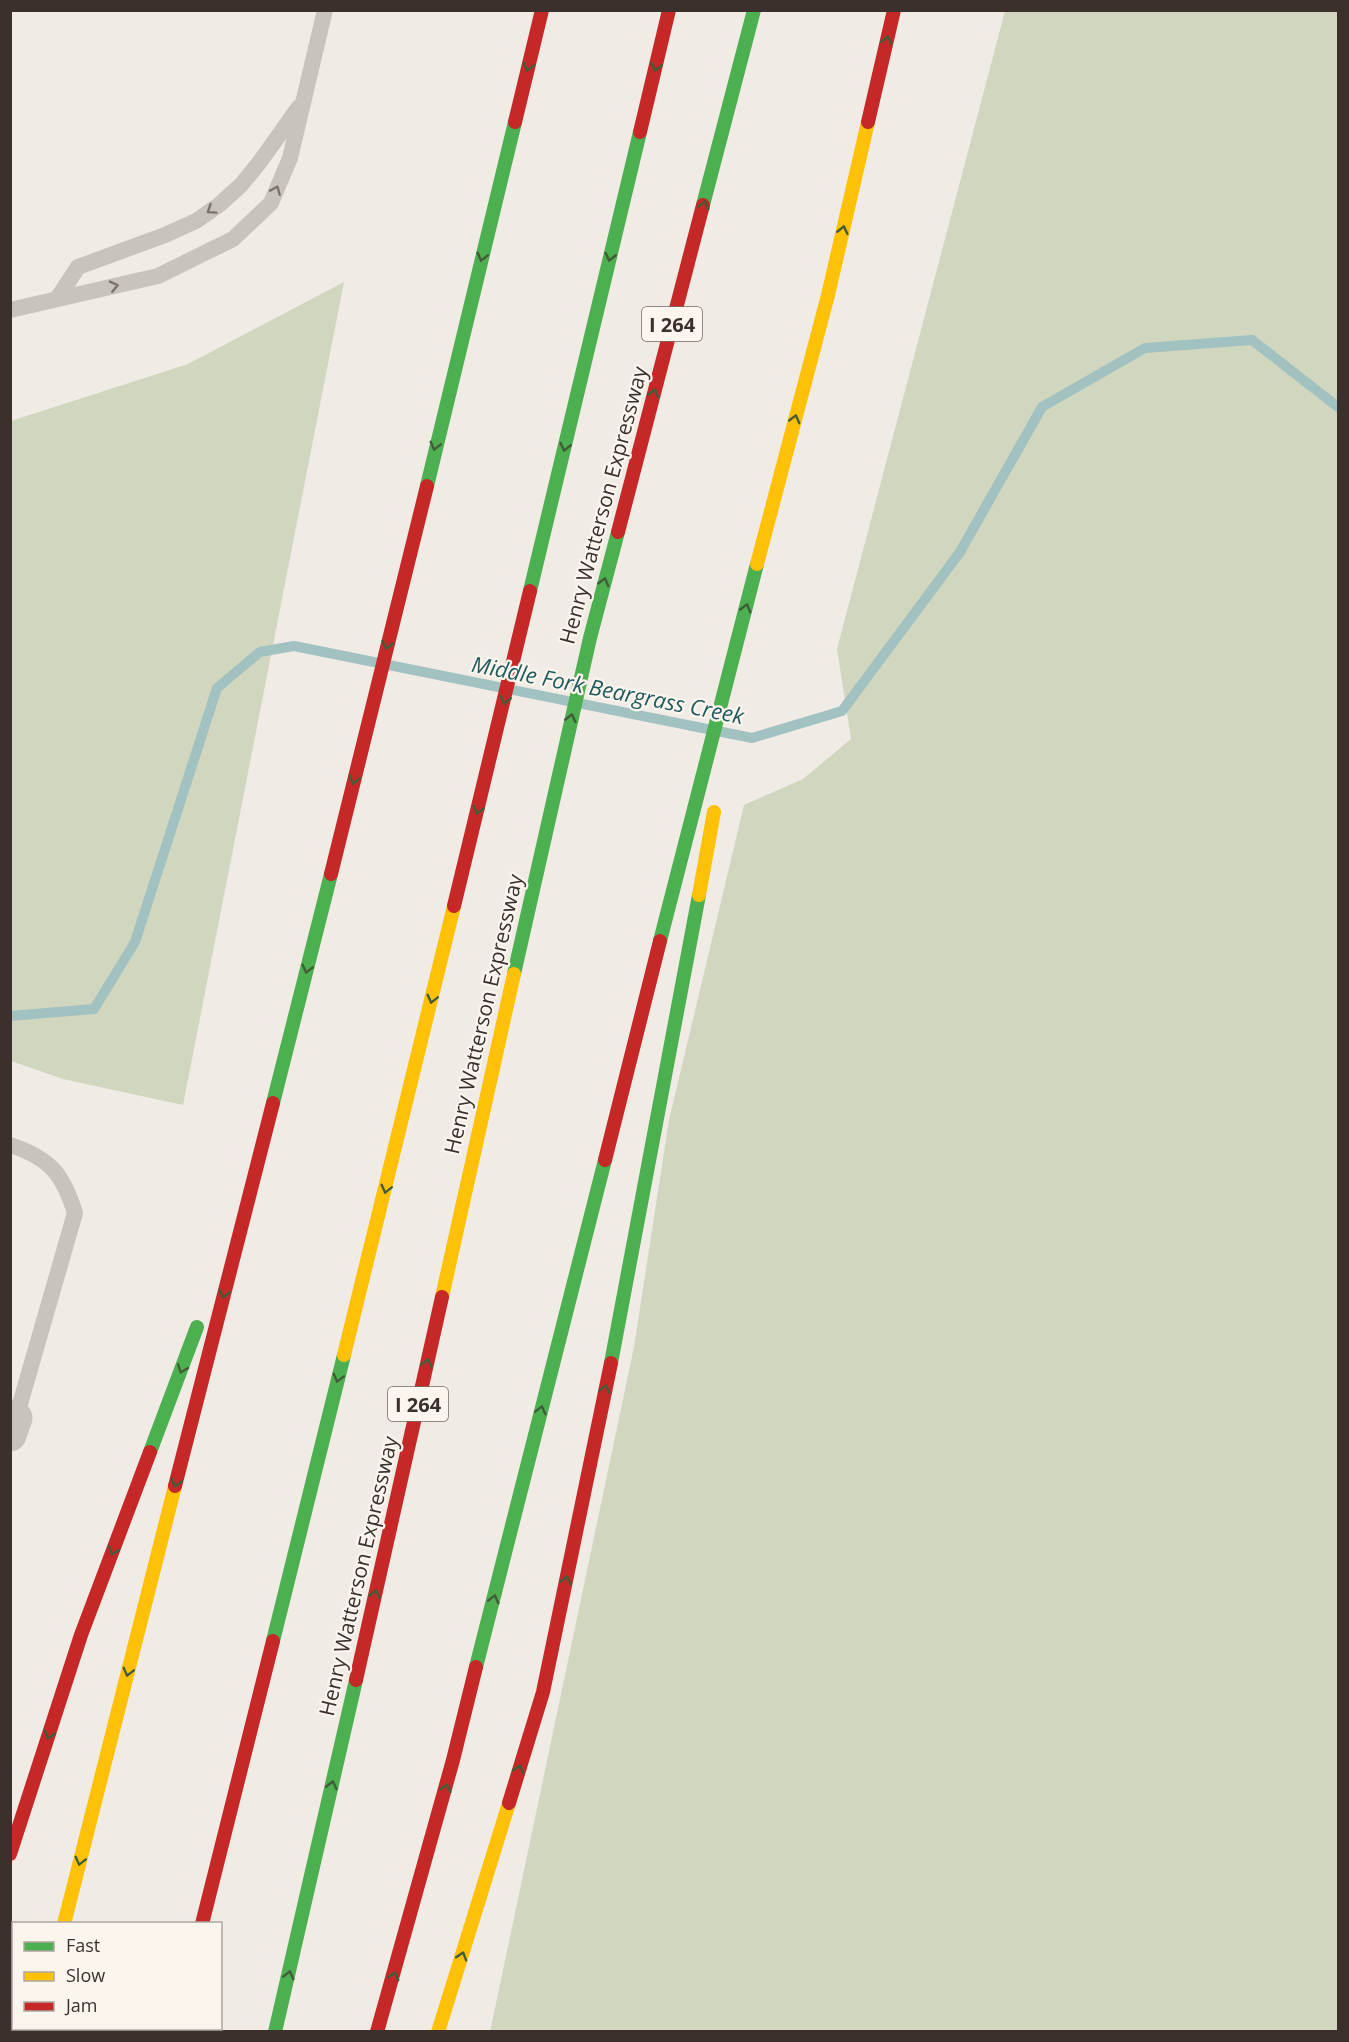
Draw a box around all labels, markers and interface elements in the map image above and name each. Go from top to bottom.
one-way arrow [880,36,893,46]
one-way arrow [523,62,536,72]
one-way arrow [650,62,663,72]
one-way arrow [269,185,281,196]
one-way arrow [696,200,709,210]
one-way arrow [207,203,218,214]
one-way arrow [835,226,848,236]
one-way arrow [476,252,489,262]
one-way arrow [605,252,618,262]
one-way arrow [109,280,119,293]
road number: I 264 [642,307,702,341]
street label: Henry Watterson Expressway [552,363,654,647]
one-way arrow [647,388,659,399]
one-way arrow [788,415,800,425]
one-way arrow [430,441,443,451]
one-way arrow [559,441,572,451]
one-way arrow [597,577,610,587]
one-way arrow [739,603,751,614]
one-way arrow [382,640,395,650]
water label: Middle Fork Beargrass Creek [469,648,748,730]
one-way arrow [499,695,512,705]
one-way arrow [564,714,577,724]
one-way arrow [349,775,362,785]
one-way arrow [473,805,486,815]
street label: Henry Watterson Expressway [437,871,529,1157]
one-way arrow [301,964,314,974]
one-way arrow [427,994,440,1004]
one-way arrow [380,1184,393,1194]
one-way arrow [219,1289,232,1299]
one-way arrow [419,1358,432,1368]
one-way arrow [176,1363,189,1374]
one-way arrow [333,1373,346,1383]
one-way arrow [598,1384,611,1394]
road number: I 264 [388,1387,448,1421]
one-way arrow [534,1405,547,1415]
street label: Henry Watterson Expressway [312,1433,404,1719]
one-way arrow [171,1478,184,1488]
one-way arrow [107,1545,120,1556]
one-way arrow [559,1575,572,1585]
one-way arrow [368,1590,381,1600]
one-way arrow [486,1594,499,1604]
one-way arrow [123,1667,136,1677]
one-way arrow [43,1729,56,1740]
one-way arrow [512,1764,524,1775]
one-way arrow [325,1780,338,1790]
one-way arrow [439,1783,451,1794]
one-way arrow [75,1856,88,1866]
legend [12,1922,222,2030]
text: Fast [66,1933,100,1957]
one-way arrow [455,1951,467,1962]
text: Slow [66,1963,105,1987]
one-way arrow [281,1970,294,1980]
one-way arrow [387,1971,399,1982]
text: Jam [64,1993,98,2017]

